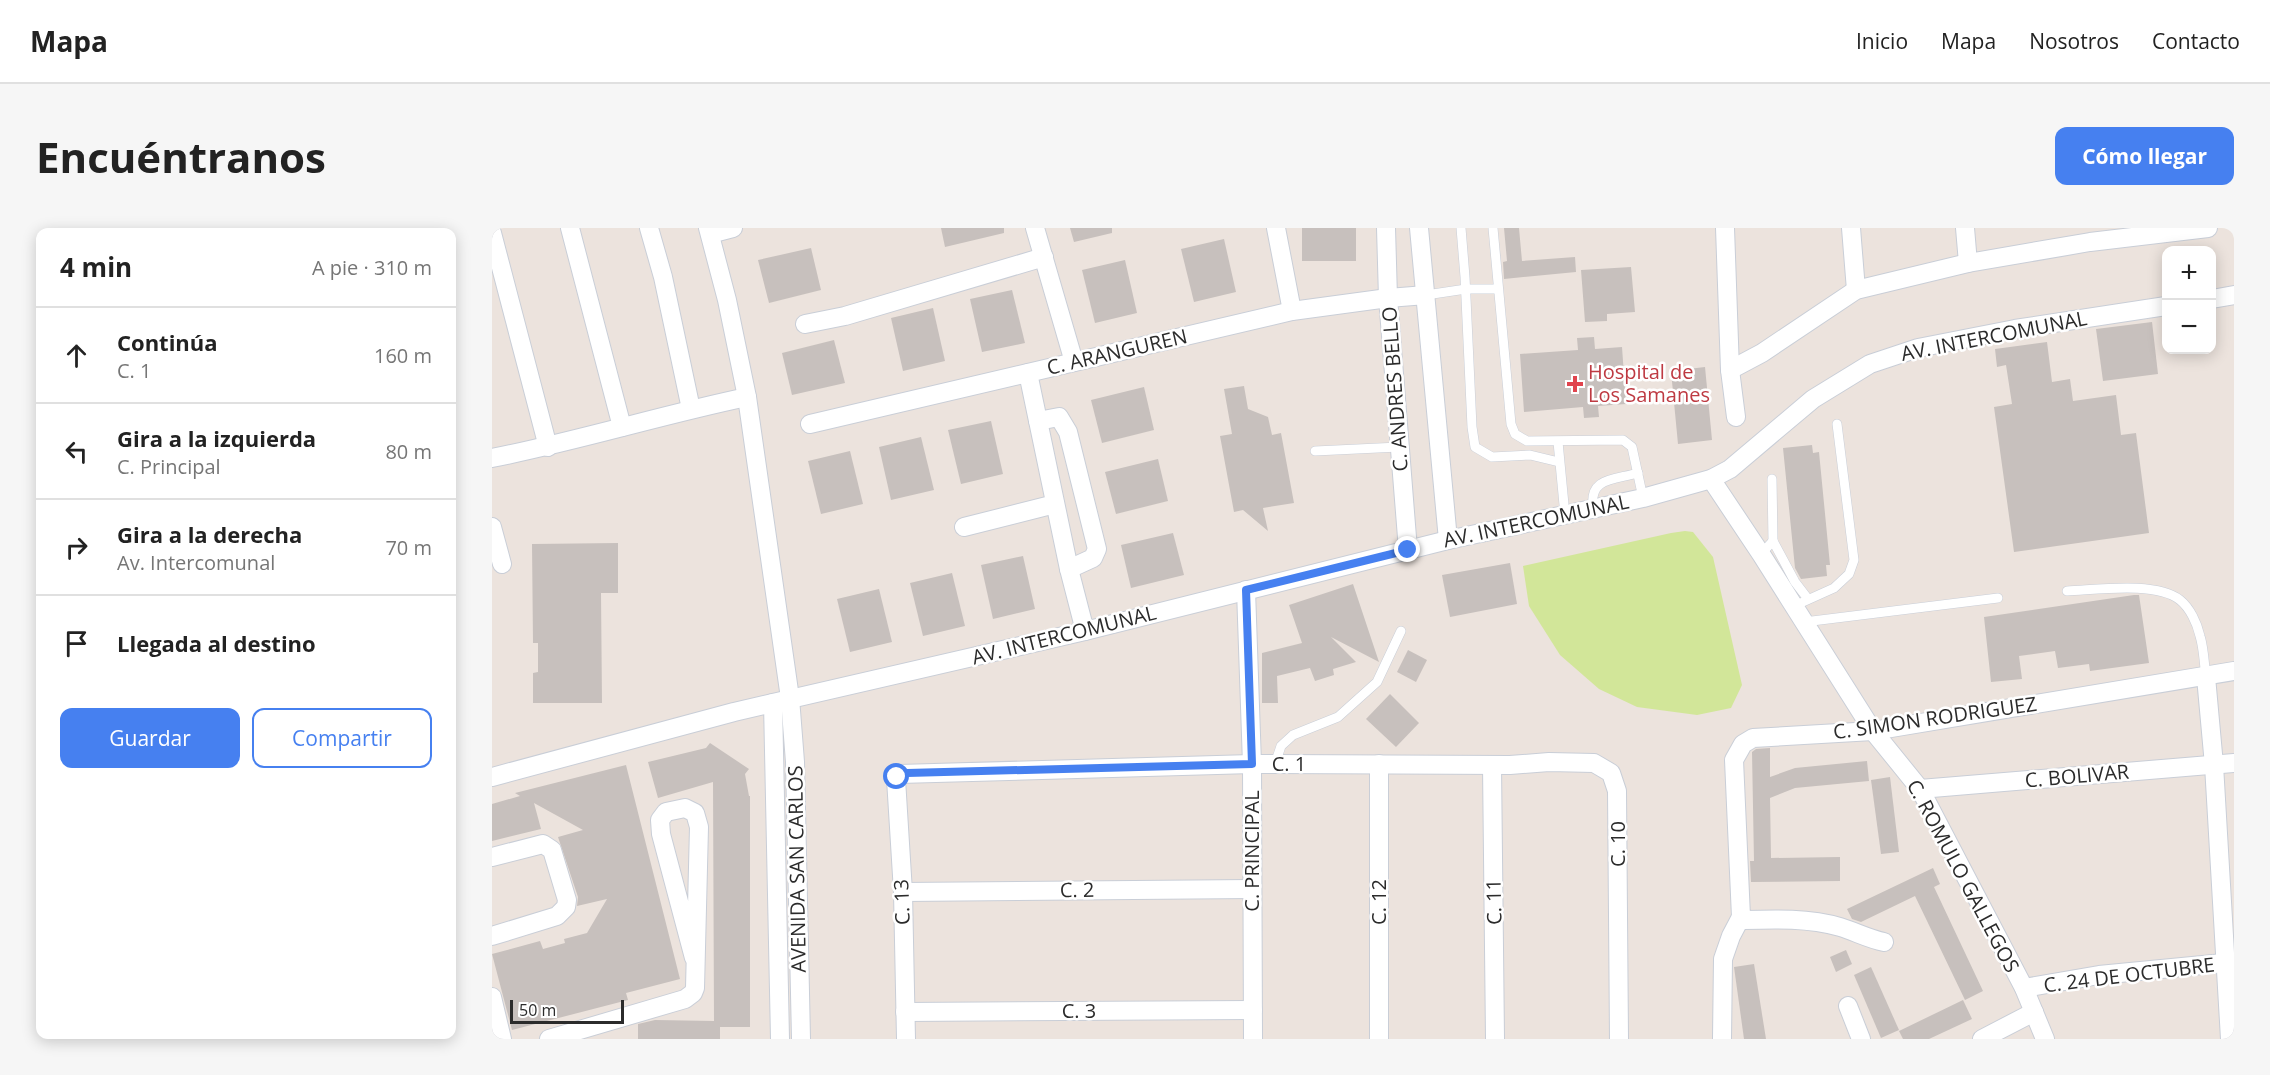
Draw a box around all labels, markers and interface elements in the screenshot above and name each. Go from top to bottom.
text: Mapa [30,22,108,60]
text: Inicio [1856,27,1908,55]
text: Mapa [1941,27,1996,55]
text: Nosotros [2029,27,2119,55]
text: Contacto [2152,27,2240,55]
button: Cómo llegar [2055,127,2234,185]
text: Encuéntranos [36,128,326,185]
map controls [2162,246,2216,354]
button: + [2162,246,2216,300]
text: 4 min [60,249,132,285]
text: A pie · 310 m [312,254,432,281]
button: − [2162,300,2216,354]
street label: AV. INTERCOMUNAL [1899,304,2089,367]
street label: C. ANDRES BELLO [1375,306,1414,472]
street label: C. ARANGUREN [1044,322,1190,381]
text: Continúa [117,327,218,357]
icon: ahead [60,339,93,372]
text: 160 m [374,342,432,369]
text: C. 1 [117,357,151,384]
place label: Hospital de Los Samanes [1588,358,1710,408]
marker: Hospital de Los Samanes [1566,375,1584,393]
text: Gira a la izquierda [117,423,316,453]
icon: left [60,435,93,468]
text: 80 m [385,438,432,465]
text: C. Principal [117,453,221,480]
street label: AV. INTERCOMUNAL [1441,488,1631,553]
text: Gira a la derecha [117,519,302,549]
icon: right [60,531,93,564]
text: 70 m [385,534,432,561]
route end [1394,536,1420,562]
text: Av. Intercomunal [117,549,275,576]
street label: AV. INTERCOMUNAL [969,599,1159,670]
icon: arrive [60,627,93,660]
text: Llegada al destino [117,628,316,658]
street label: C. SIMON RODRIGUEZ [1831,690,2039,745]
button: Guardar [60,708,240,768]
button: Compartir [252,708,432,768]
street label: C. 1 [1272,750,1306,777]
street label: C. BOLIVAR [2024,757,2131,794]
route start [883,763,909,789]
street label: AVENIDA SAN CARLOS [781,765,812,973]
street label: C. ROMULO GALLEGOS [1901,775,2026,977]
street label: C. PRINCIPAL [1238,790,1265,912]
street label: C. 10 [1604,821,1631,867]
street label: C. 2 [1060,876,1094,903]
street label: C. 13 [887,879,916,925]
street label: C. 12 [1365,879,1392,925]
street label: C. 11 [1480,879,1507,925]
street label: C. 24 DE OCTUBRE [2042,951,2216,998]
scale bar [510,997,624,1024]
street label: C. 3 [1062,997,1096,1024]
text: 50 m [519,999,556,1021]

